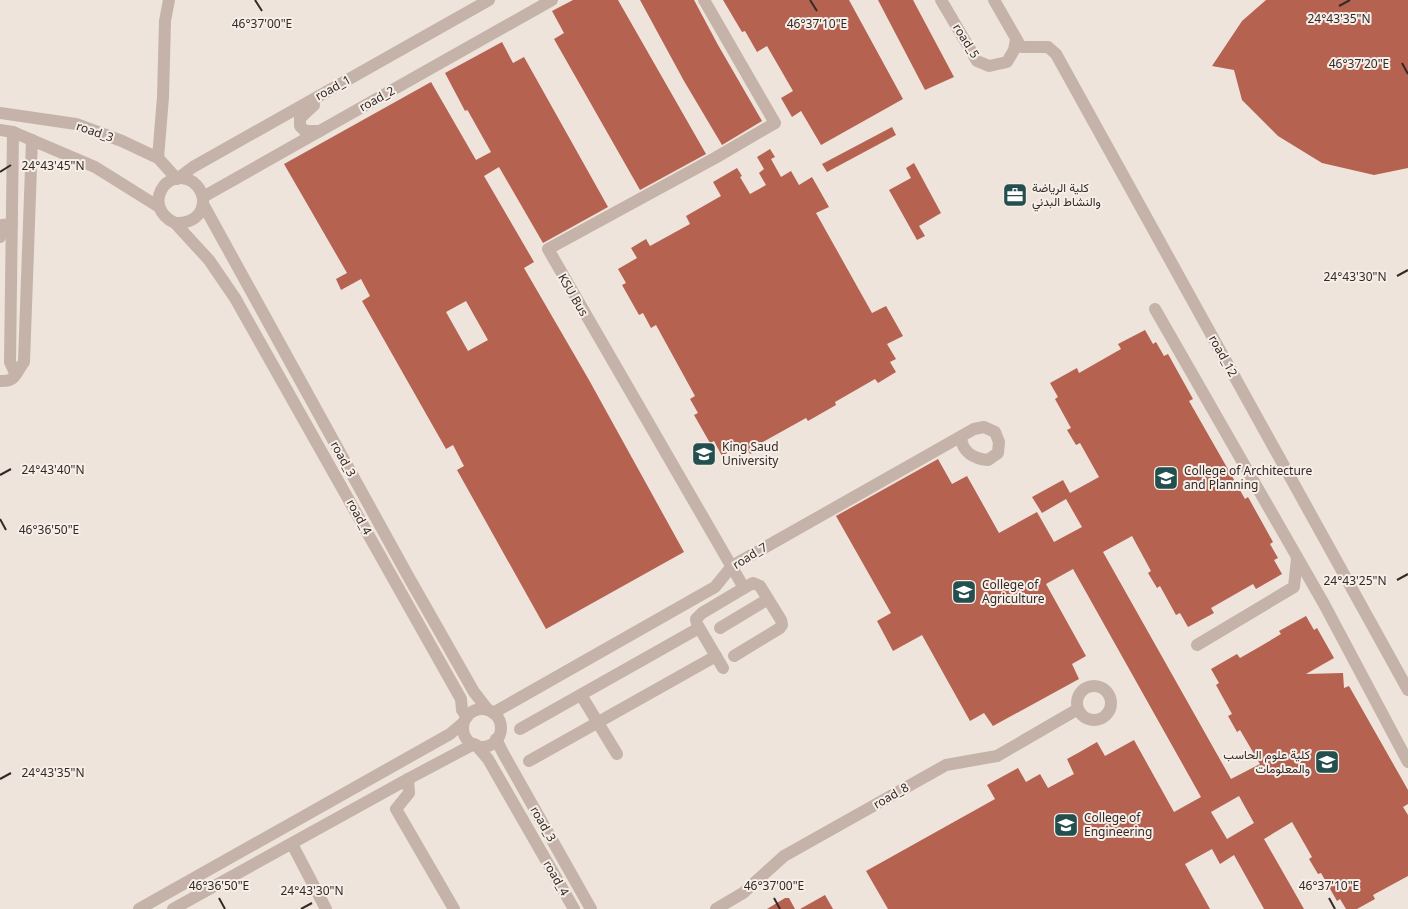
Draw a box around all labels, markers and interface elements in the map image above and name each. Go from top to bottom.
text: 24°43'35"N [1307,10,1371,27]
text: 46°37'00"E [232,15,292,32]
text: 46°37'10"E [787,15,847,32]
street label: road_5 [949,20,984,62]
text: 46°37'20"E [1329,55,1389,72]
street label: road_1 [312,71,354,104]
street label: road_2 [356,82,398,115]
street label: road_3 [74,117,116,146]
text: 24°43'45"N [21,157,85,174]
place label: كلية الرياضة والنشاط البدني [1032,179,1101,212]
office icon: كلية الرياضة والنشاط البدني [1002,182,1028,208]
text: 24°43'30"N [1323,268,1387,285]
street label: KSU Bus [554,270,593,320]
street label: road_12 [1205,332,1242,380]
street label: road_3 [327,438,360,480]
place label: King Saud University [722,438,779,469]
school or university icon: King Saud University [691,441,717,467]
text: 24°43'40"N [21,461,85,478]
place label: College of Architecture and Planning [1184,462,1313,493]
school or university icon: College of Architecture and Planning [1153,465,1179,491]
street label: road_4 [343,496,376,538]
text: 46°36'50"E [19,521,79,538]
street label: road_7 [729,538,771,573]
text: 24°43'25"N [1323,572,1387,589]
place label: College of Agriculture [982,576,1045,607]
school or university icon: College of Agriculture [951,579,977,605]
place label: كلية علوم الحاسب والمعلومات [1223,746,1310,777]
school or university icon: كلية علوم الحاسب والمعلومات [1314,749,1340,775]
text: 24°43'35"N [21,764,85,781]
street label: road_8 [870,779,912,812]
street label: road_3 [527,803,560,845]
place label: College of Engineering [1084,809,1152,840]
school or university icon: College of Engineering [1053,812,1079,838]
street label: road_4 [540,857,573,899]
text: 46°36'50"E [189,877,249,894]
text: 46°37'00"E [744,877,804,894]
text: 46°37'10"E [1299,877,1359,894]
text: 24°43'30"N [280,882,344,899]

